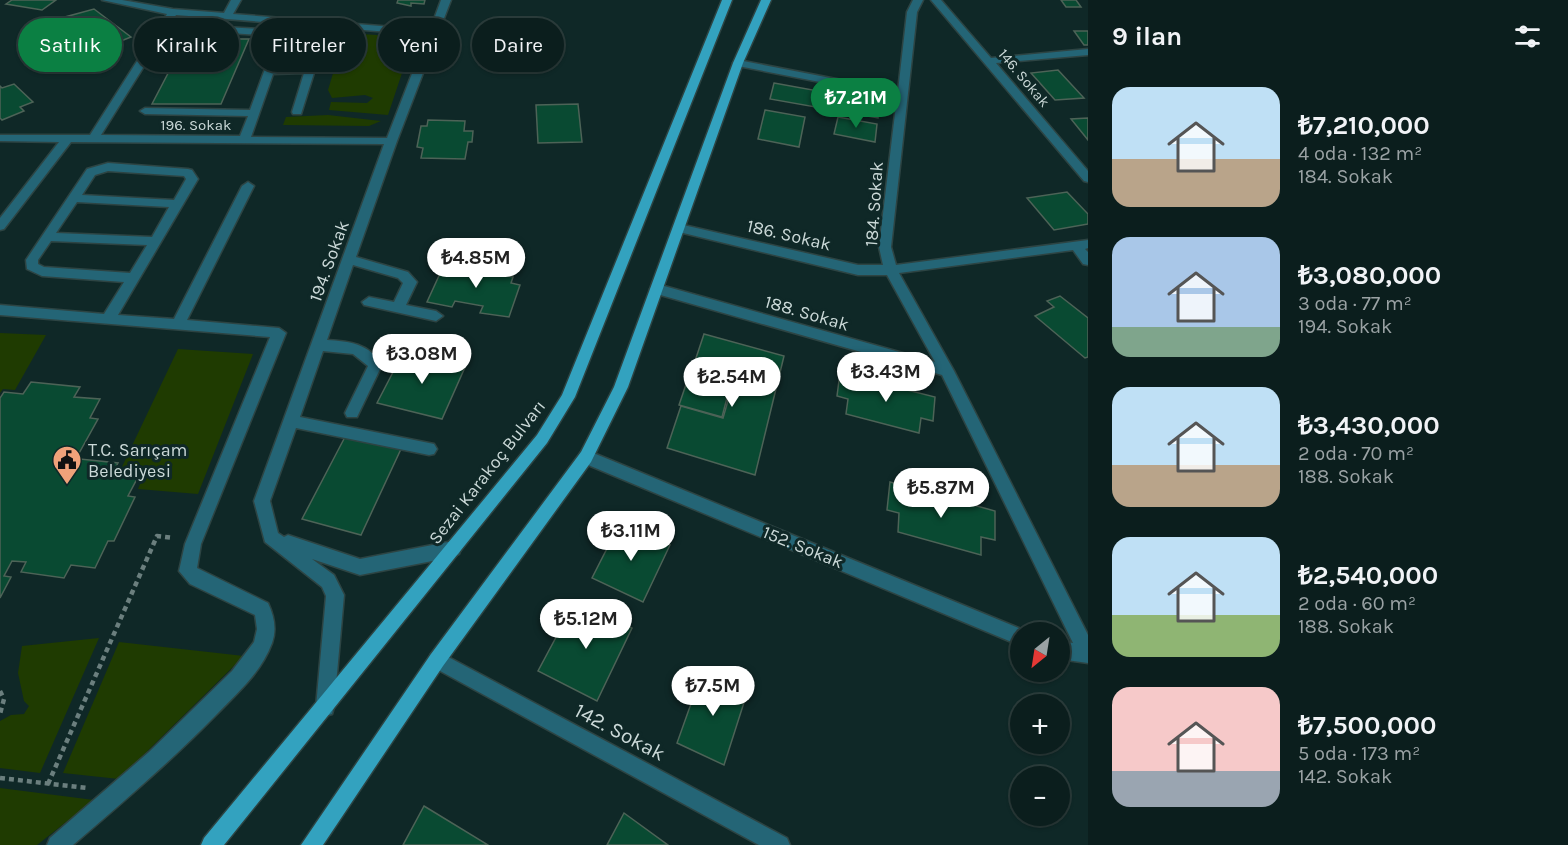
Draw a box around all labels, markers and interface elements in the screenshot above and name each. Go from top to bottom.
chip: Satılık [18,18,122,72]
chip: Kiralık [134,18,239,72]
chip: Filtreler [251,18,366,72]
chip: Yeni [378,18,460,72]
chip: Daire [472,18,564,72]
icon: filters [1511,20,1544,53]
text: 9 ilan [1112,21,1182,52]
street label: 146. Sokak [994,45,1054,111]
pin: ₺7.21M [807,78,905,129]
text: ₺7.21M [825,86,887,109]
text: ₺7,210,000 [1298,110,1430,141]
icon: home [1160,111,1232,183]
street label: 196. Sokak [161,116,231,134]
text: 4 oda · 132 m² [1298,142,1422,165]
street label: 184. Sokak [860,161,888,247]
text: 184. Sokak [1298,165,1393,188]
street label: 186. Sokak [745,215,833,255]
street label: 194. Sokak [304,217,354,305]
pin: ₺4.85M [427,238,525,289]
text: ₺4.85M [441,246,511,269]
text: ₺3,080,000 [1298,260,1441,291]
icon: home [1160,261,1232,333]
street label: 188. Sokak [762,291,852,335]
text: 3 oda · 77 m² [1298,292,1412,315]
text: 194. Sokak [1298,315,1392,338]
pin: ₺3.08M [373,334,471,385]
text: ₺3.08M [386,342,458,365]
pin: ₺3.43M [837,352,935,403]
pin: ₺2.54M [683,357,781,408]
text: ₺3.43M [851,360,921,383]
text: ₺2.54M [698,365,766,388]
street label: Sezai Karakoç Bulvarı [424,396,550,548]
text: ₺3,430,000 [1298,410,1440,441]
icon: home [1160,411,1232,483]
place label: T.C. Sarıçam Belediyesi [88,439,187,482]
text: 2 oda · 70 m² [1298,442,1414,465]
public building icon: T.C. Sarıçam Belediyesi [51,444,83,486]
text: 188. Sokak [1298,465,1394,488]
pin: ₺5.87M [892,468,990,519]
text: ₺5.87M [907,476,975,499]
pin: ₺3.11M [582,511,680,562]
text: ₺3.11M [601,519,661,542]
street label: 152. Sokak [759,521,847,573]
text: ₺2,540,000 [1298,560,1438,591]
icon: home [1160,561,1232,633]
text: 2 oda · 60 m² [1298,592,1416,615]
pin: ₺5.12M [537,599,635,650]
text: ₺5.12M [554,607,618,630]
text: 188. Sokak [1298,615,1394,638]
north arrow [1010,622,1070,682]
map controls [1010,622,1070,826]
pin: ₺7.5M [671,666,755,717]
text: ₺7.5M [686,674,740,697]
button: + [1010,694,1070,754]
street label: 142. Sokak [571,698,669,766]
text: ₺7,500,000 [1298,710,1436,741]
icon: home [1160,711,1232,783]
text: 5 oda · 173 m² [1298,742,1420,765]
text: 142. Sokak [1298,765,1392,788]
button: − [1010,766,1070,826]

